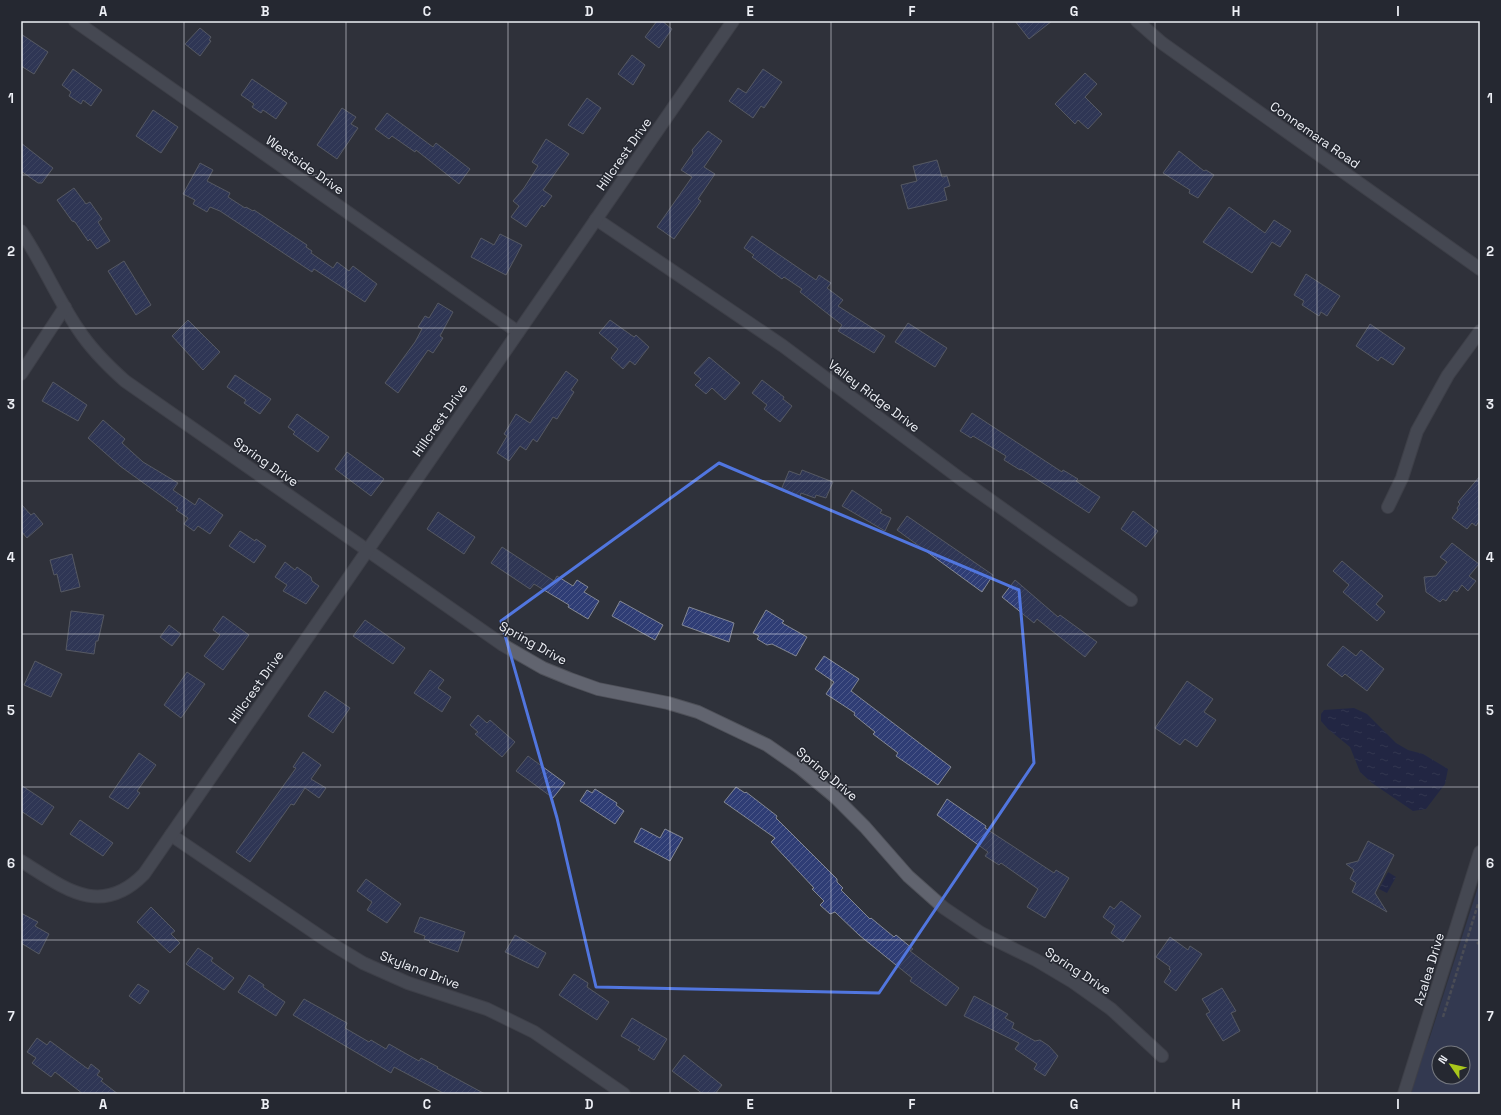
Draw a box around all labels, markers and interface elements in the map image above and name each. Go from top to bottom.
text: A [99,3,108,20]
text: B [261,3,270,20]
text: C [423,3,431,20]
text: D [585,3,594,20]
text: E [746,3,754,20]
text: F [909,3,916,20]
text: G [1070,3,1078,20]
text: H [1232,3,1240,20]
text: I [1396,3,1400,20]
text: 1 [8,90,14,107]
text: 1 [1487,90,1493,107]
street label: Connemara Road [1267,98,1363,172]
street label: Hillcrest Drive [593,114,655,194]
street label: Westside Drive [262,132,348,198]
text: 2 [7,243,15,260]
text: 2 [1486,243,1494,260]
street label: Valley Ridge Drive [825,356,923,436]
street label: Hillcrest Drive [409,380,471,460]
text: 3 [7,396,15,413]
text: 3 [1486,396,1494,413]
street label: Spring Drive [230,433,302,491]
text: 4 [7,549,15,566]
text: 4 [1486,549,1494,566]
street label: Spring Drive [496,617,570,669]
street label: Hillcrest Drive [225,647,287,727]
text: 5 [7,702,15,719]
text: 5 [1486,702,1494,719]
street label: Spring Drive [793,743,861,805]
text: 6 [7,855,15,872]
text: 6 [1486,855,1494,872]
street label: Azalea Drive [1410,931,1448,1007]
street label: Spring Drive [1042,943,1114,999]
street label: Skyland Drive [378,947,462,993]
text: 7 [7,1008,15,1025]
text: 7 [1486,1008,1494,1025]
north arrow [1431,1045,1471,1085]
text: N [1435,1052,1451,1066]
text: A [99,1096,108,1113]
text: B [261,1096,270,1113]
text: C [423,1096,431,1113]
text: D [585,1096,594,1113]
text: E [746,1096,754,1113]
text: F [909,1096,916,1113]
text: G [1070,1096,1078,1113]
text: H [1232,1096,1240,1113]
text: I [1396,1096,1400,1113]

